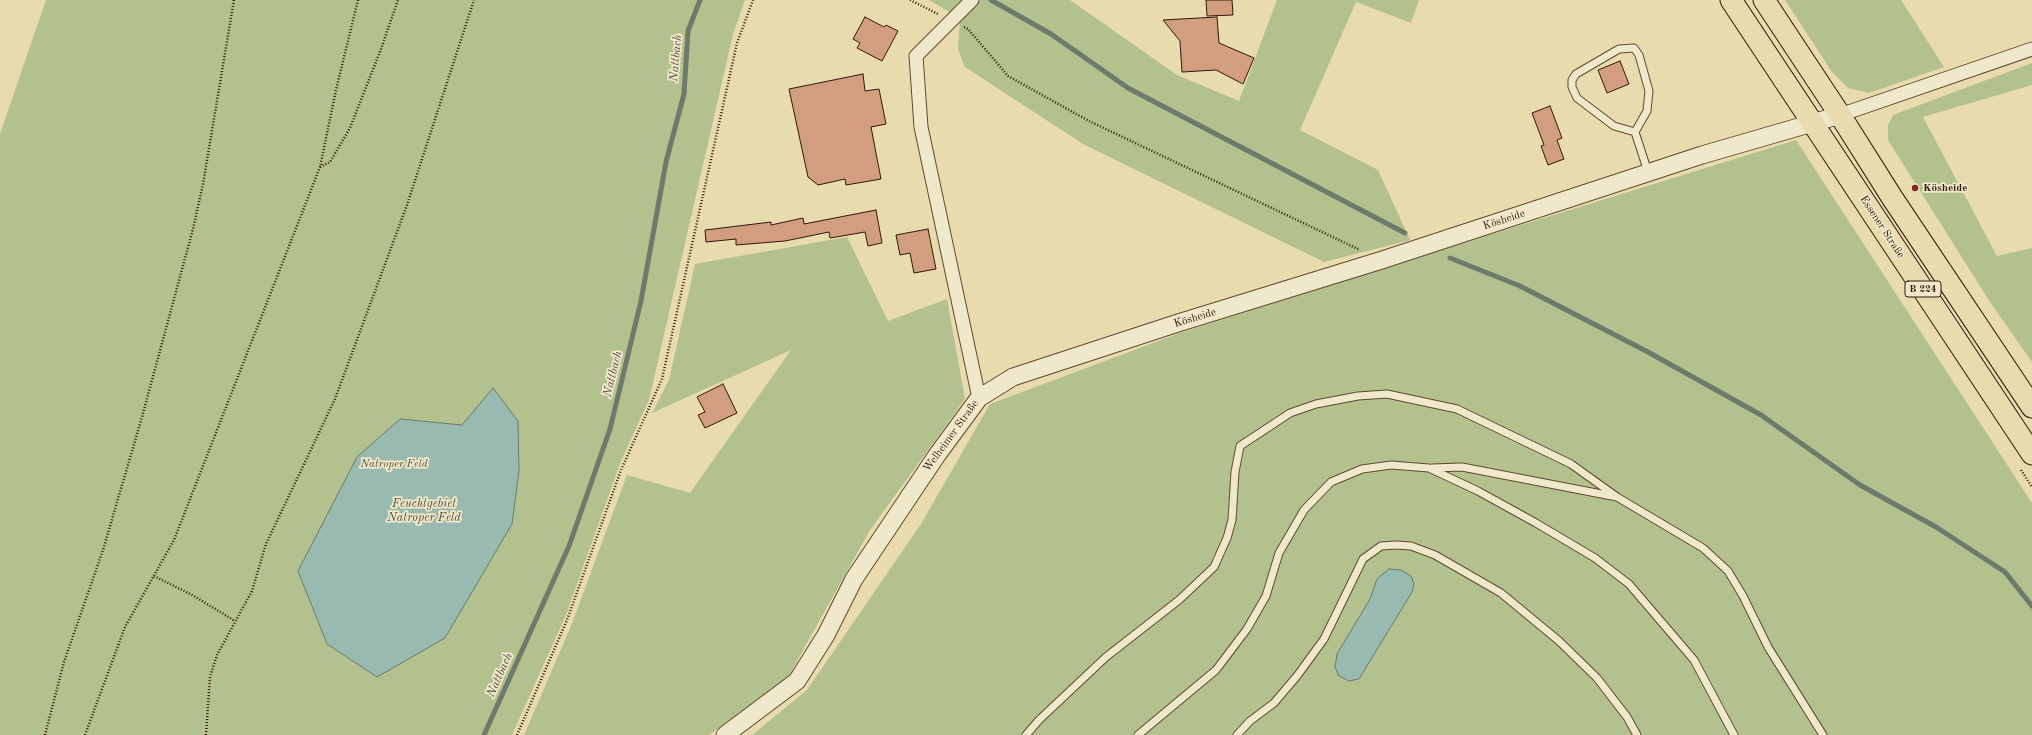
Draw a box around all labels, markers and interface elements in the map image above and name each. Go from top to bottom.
water label: Nattbach [667,34,685,82]
place label: Kösheide [1923,181,1967,195]
marker: Kösheide [1910,183,1920,193]
street label: Essener Straße [1857,193,1907,261]
street label: Kösheide [1481,207,1527,233]
road number: B 224 [1905,281,1941,297]
street label: Kösheide [1172,305,1218,331]
water label: Nattbach [600,349,626,399]
street label: Welheimer Straße [921,398,981,474]
park label: Natroper Feld [360,457,428,471]
water label: Feuchtgebiet Natroper Feld [387,497,461,525]
water label: Nattbach [484,651,516,699]

